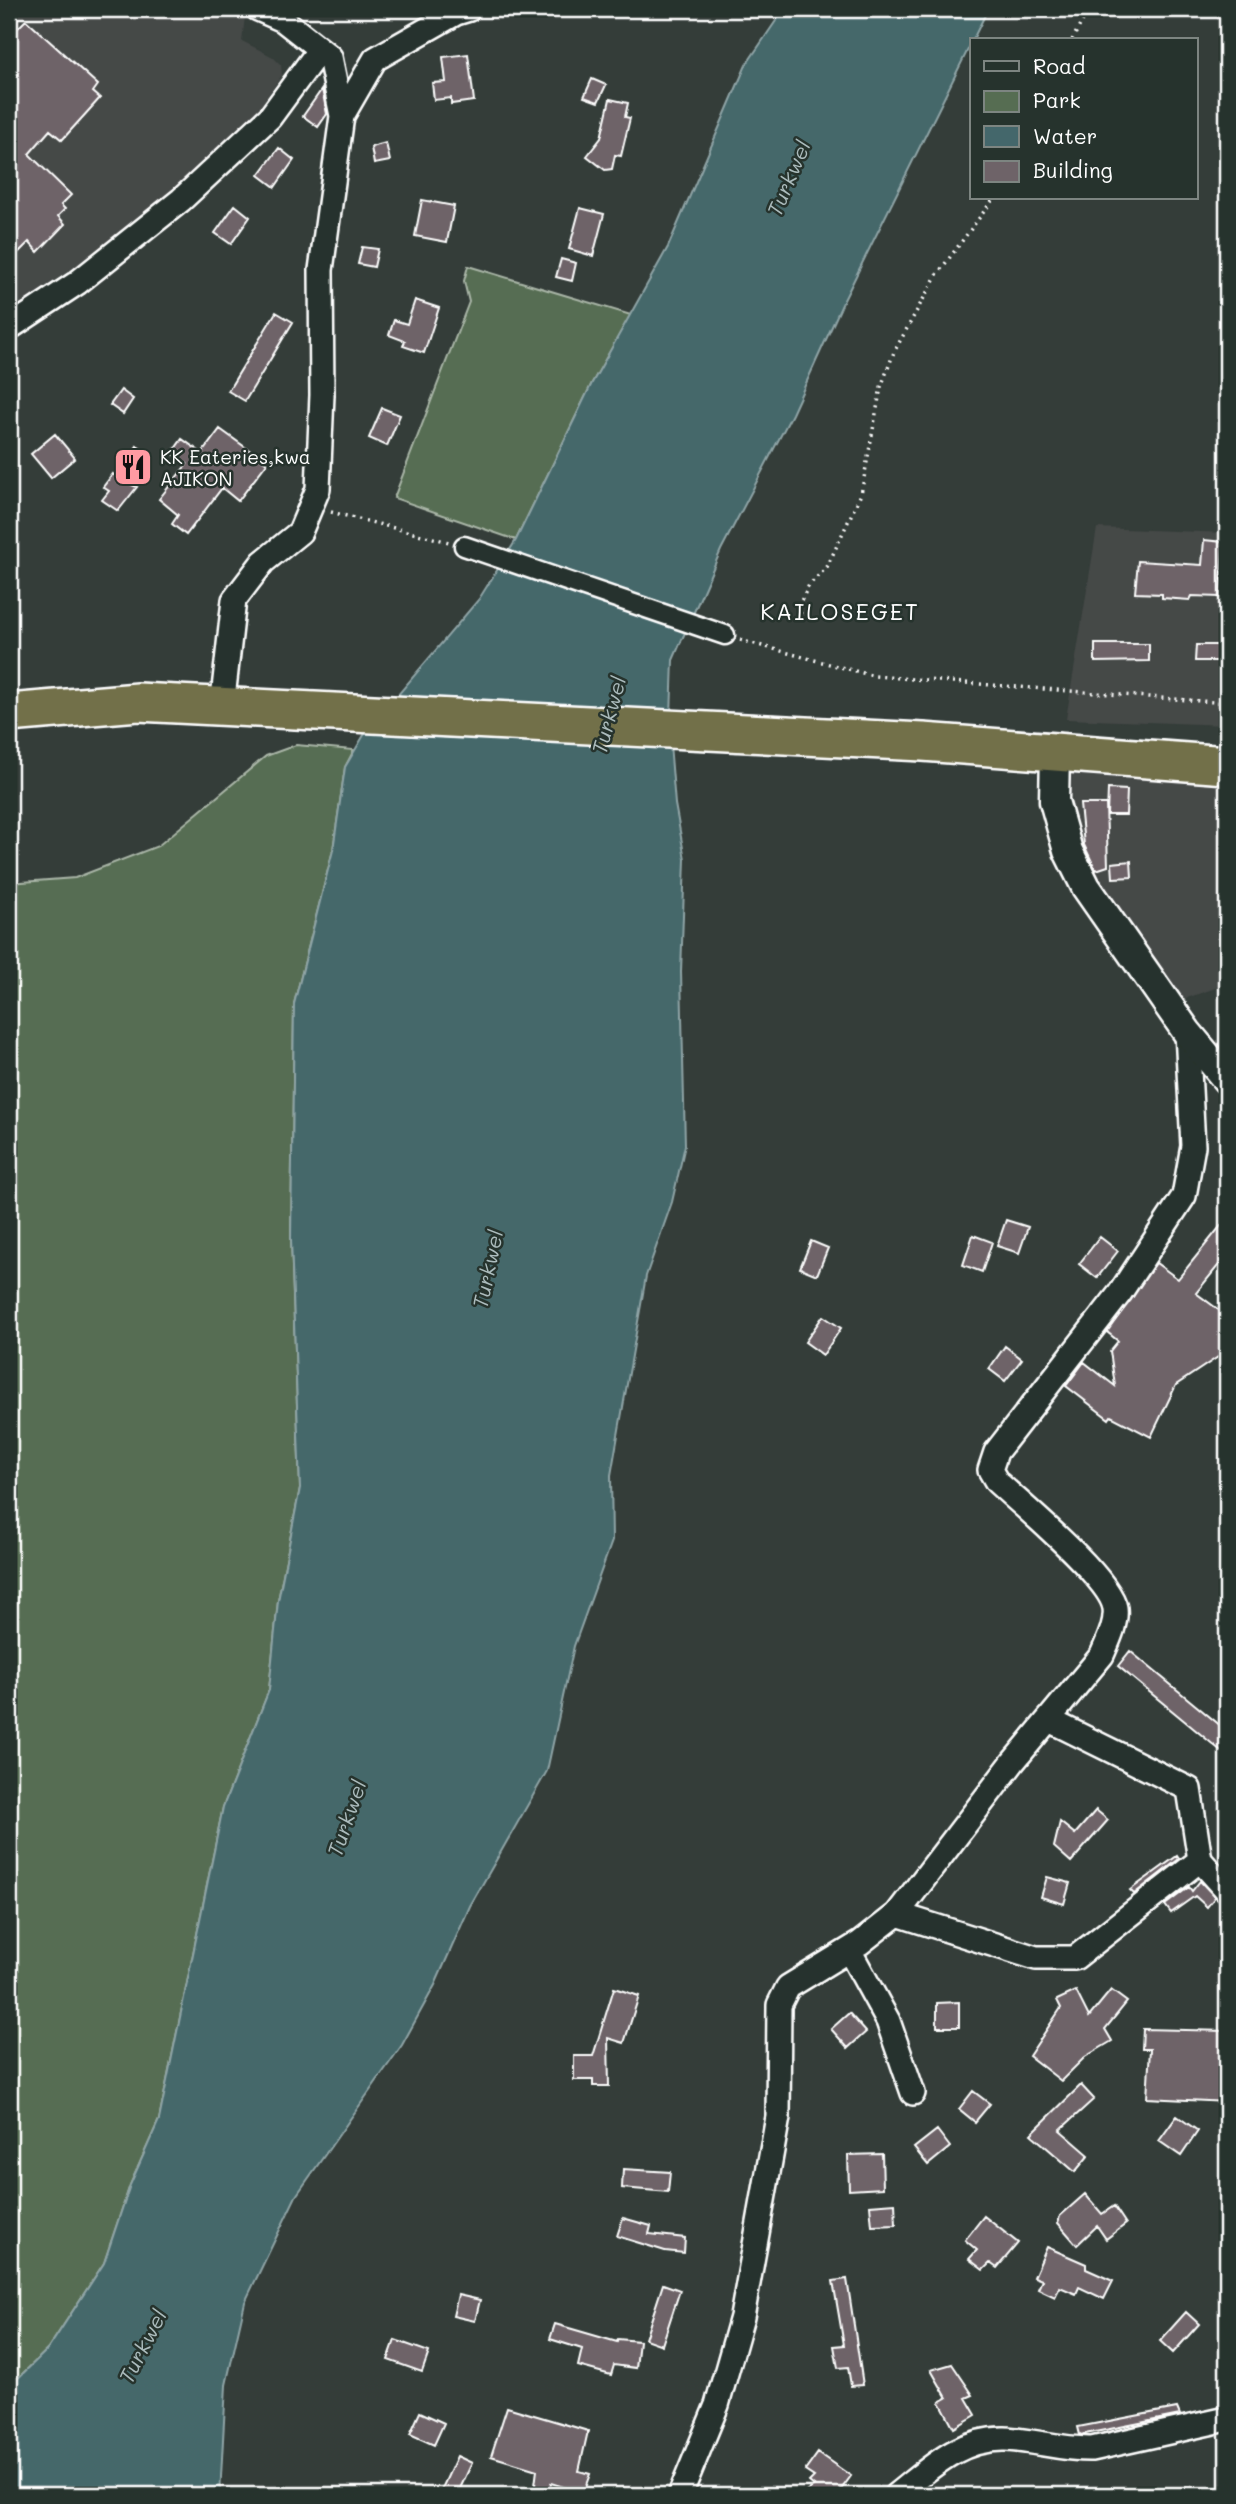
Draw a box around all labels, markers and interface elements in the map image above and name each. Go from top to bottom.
legend [970,38,1198,200]
text: Road [1033,52,1085,79]
text: Park [1033,86,1081,113]
text: Water [1033,122,1097,149]
water label: Turkwel [760,135,816,220]
text: Building [1033,156,1113,183]
place label: KK Eateries,kwa AJIKON [160,444,311,491]
restaurant icon: KK Eateries,kwa AJIKON [112,446,154,488]
district label: KAILOSEGET [760,596,920,626]
water label: Turkwel [585,672,632,757]
water label: Turkwel [466,1227,509,1311]
water label: Turkwel [320,1775,372,1860]
water label: Turkwel [112,2304,172,2388]

